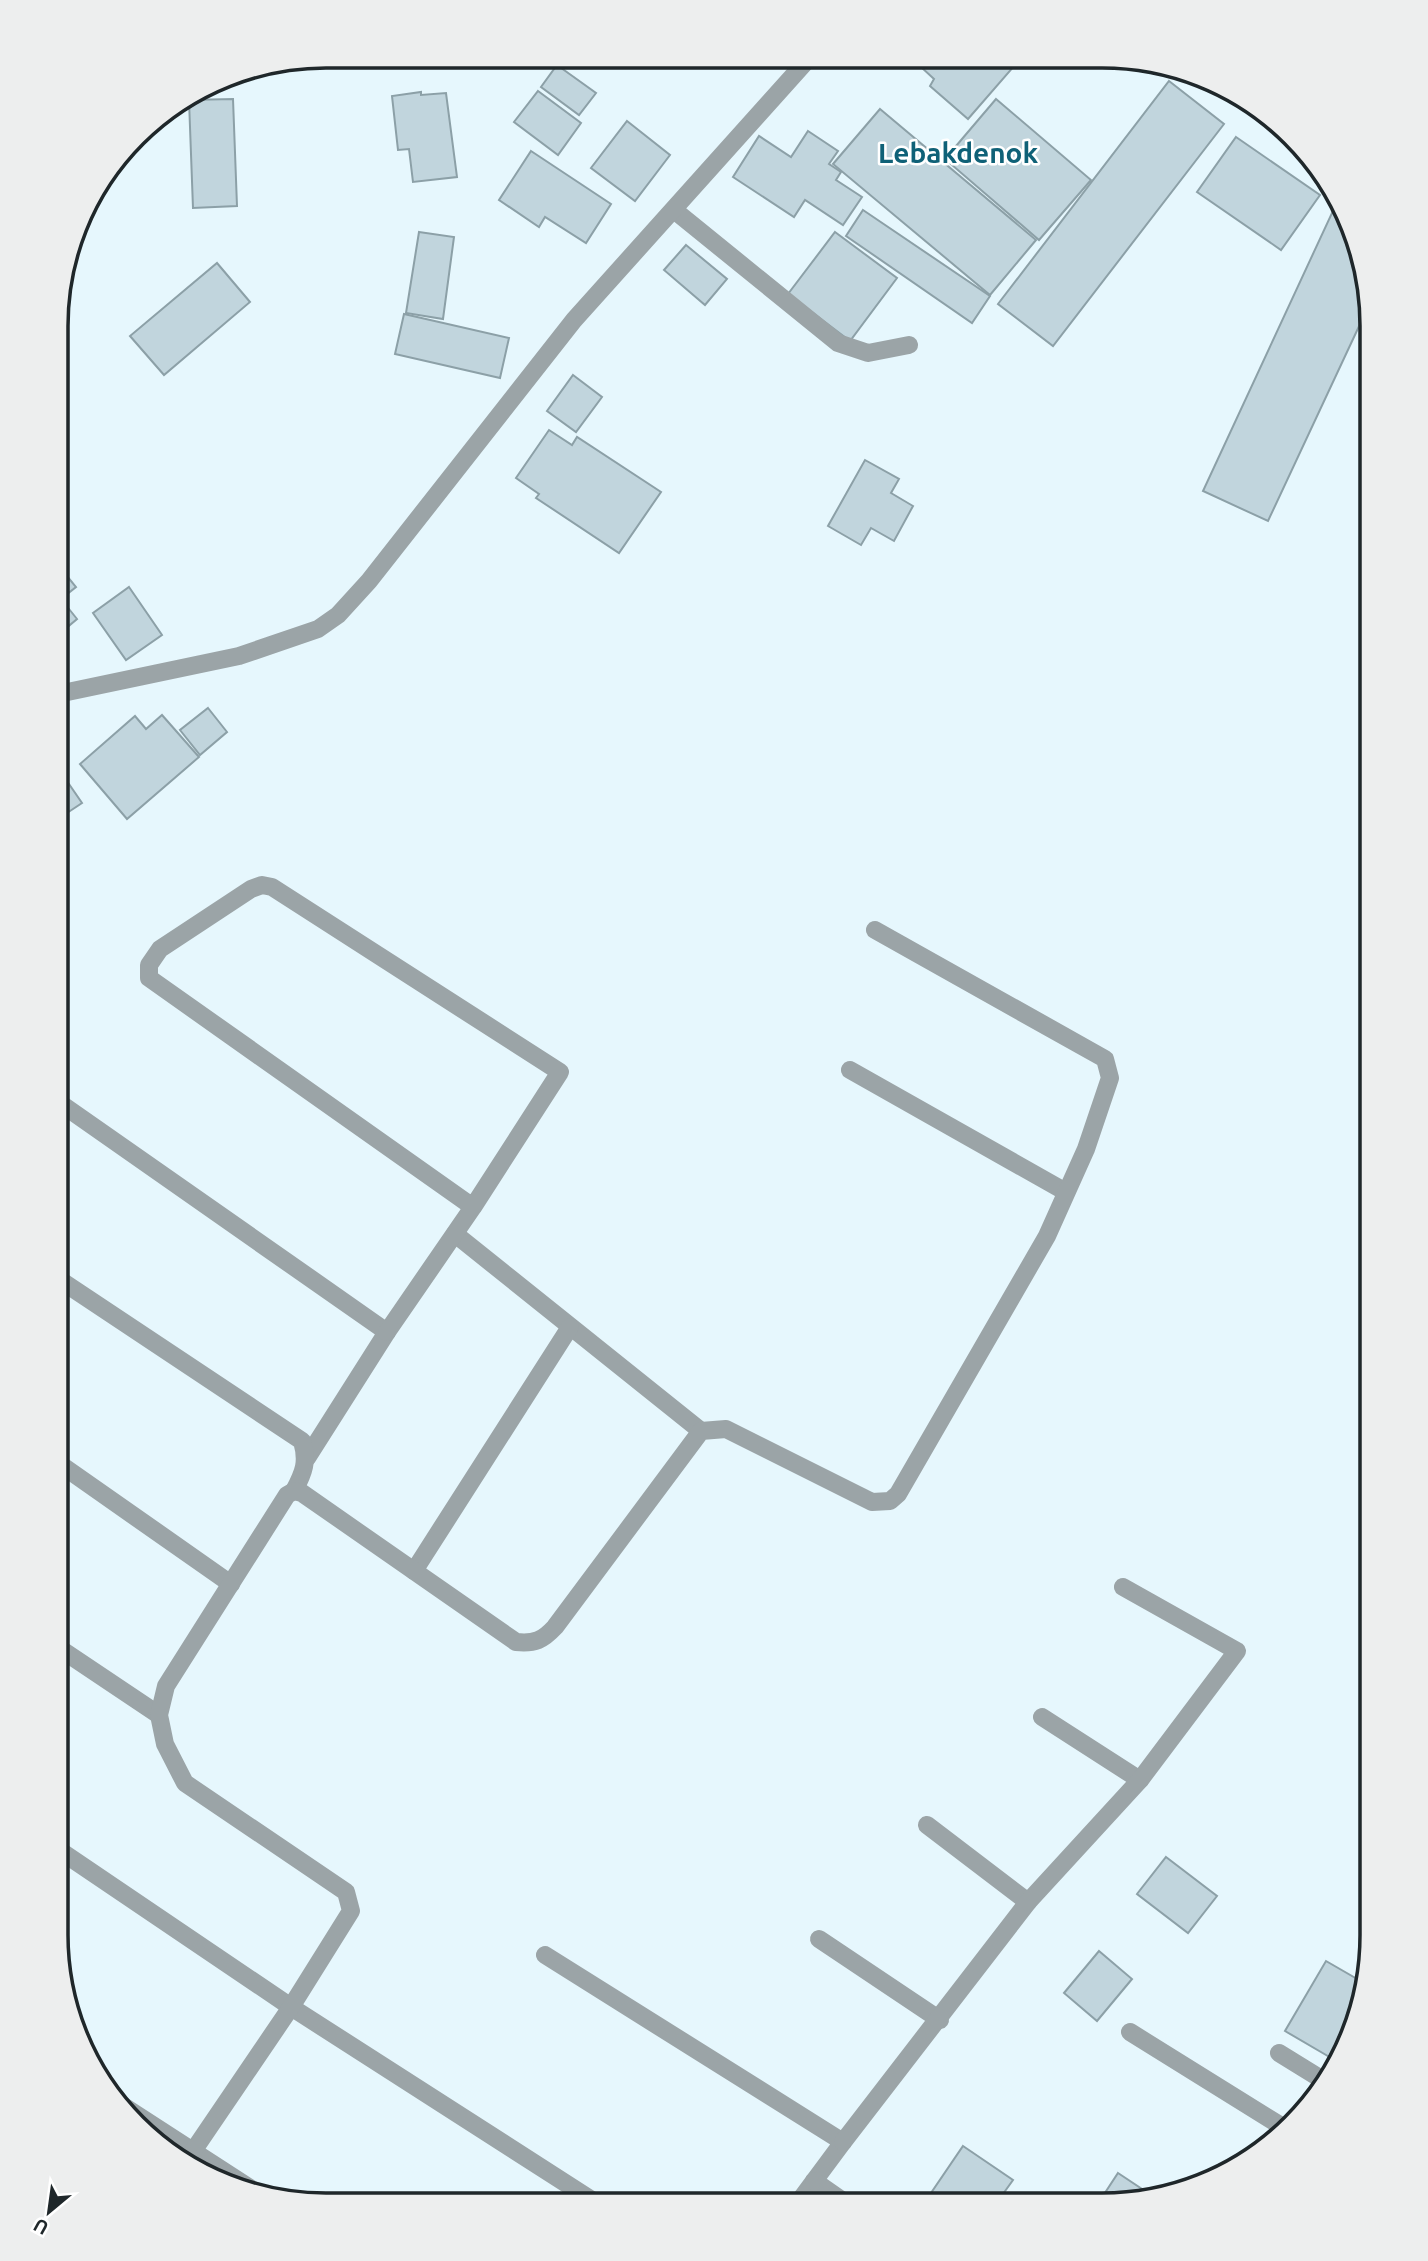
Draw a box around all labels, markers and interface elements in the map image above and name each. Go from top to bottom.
district label: Lebakdenok [878,137,1038,168]
north arrow [14,2177,84,2247]
text: U [30,2214,52,2240]

